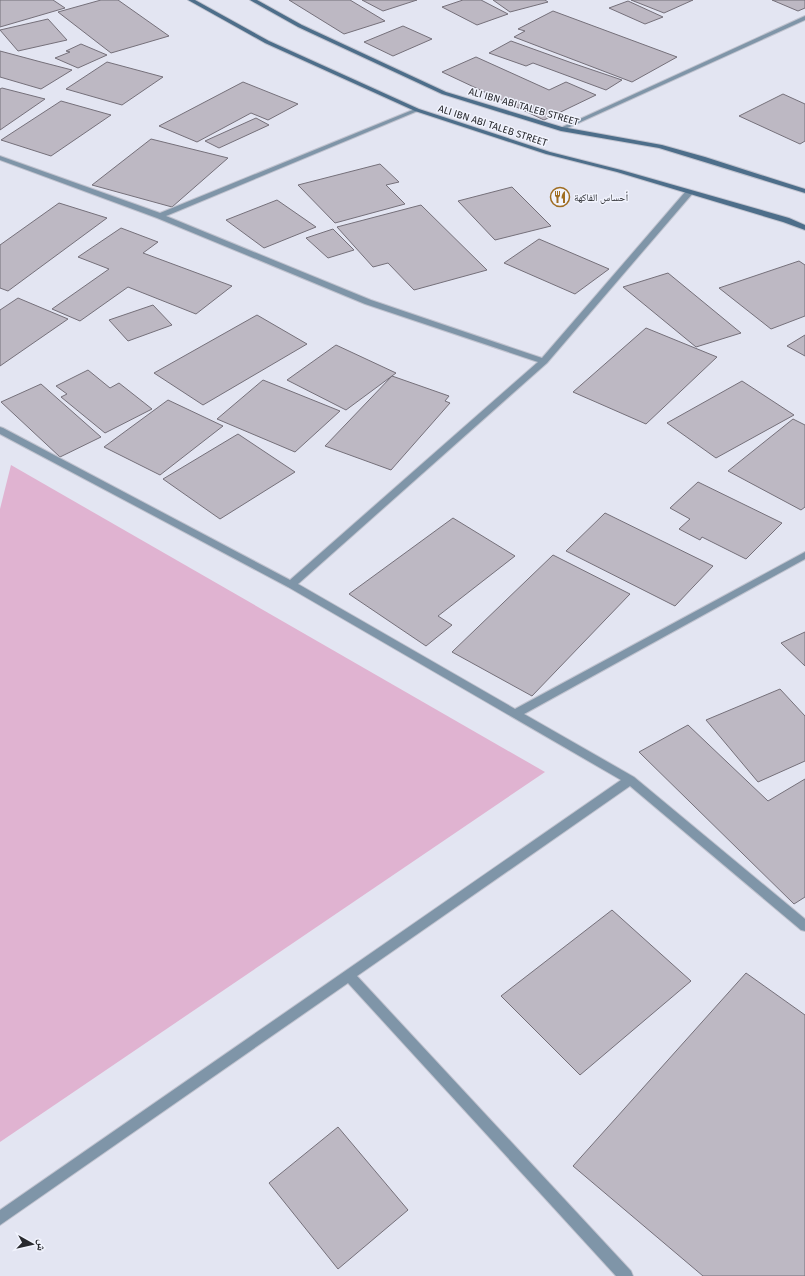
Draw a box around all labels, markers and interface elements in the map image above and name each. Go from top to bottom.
street label: ALI IBN ABI TALEB STREET [468,85,580,127]
street label: ALI IBN ABI TALEB STREET [437,102,549,148]
restaurant icon: أحساس الفاكهة [549,186,571,208]
place label: أحساس الفاكهة [574,191,628,204]
north arrow [12,1224,52,1264]
text: ش [33,1238,49,1252]

